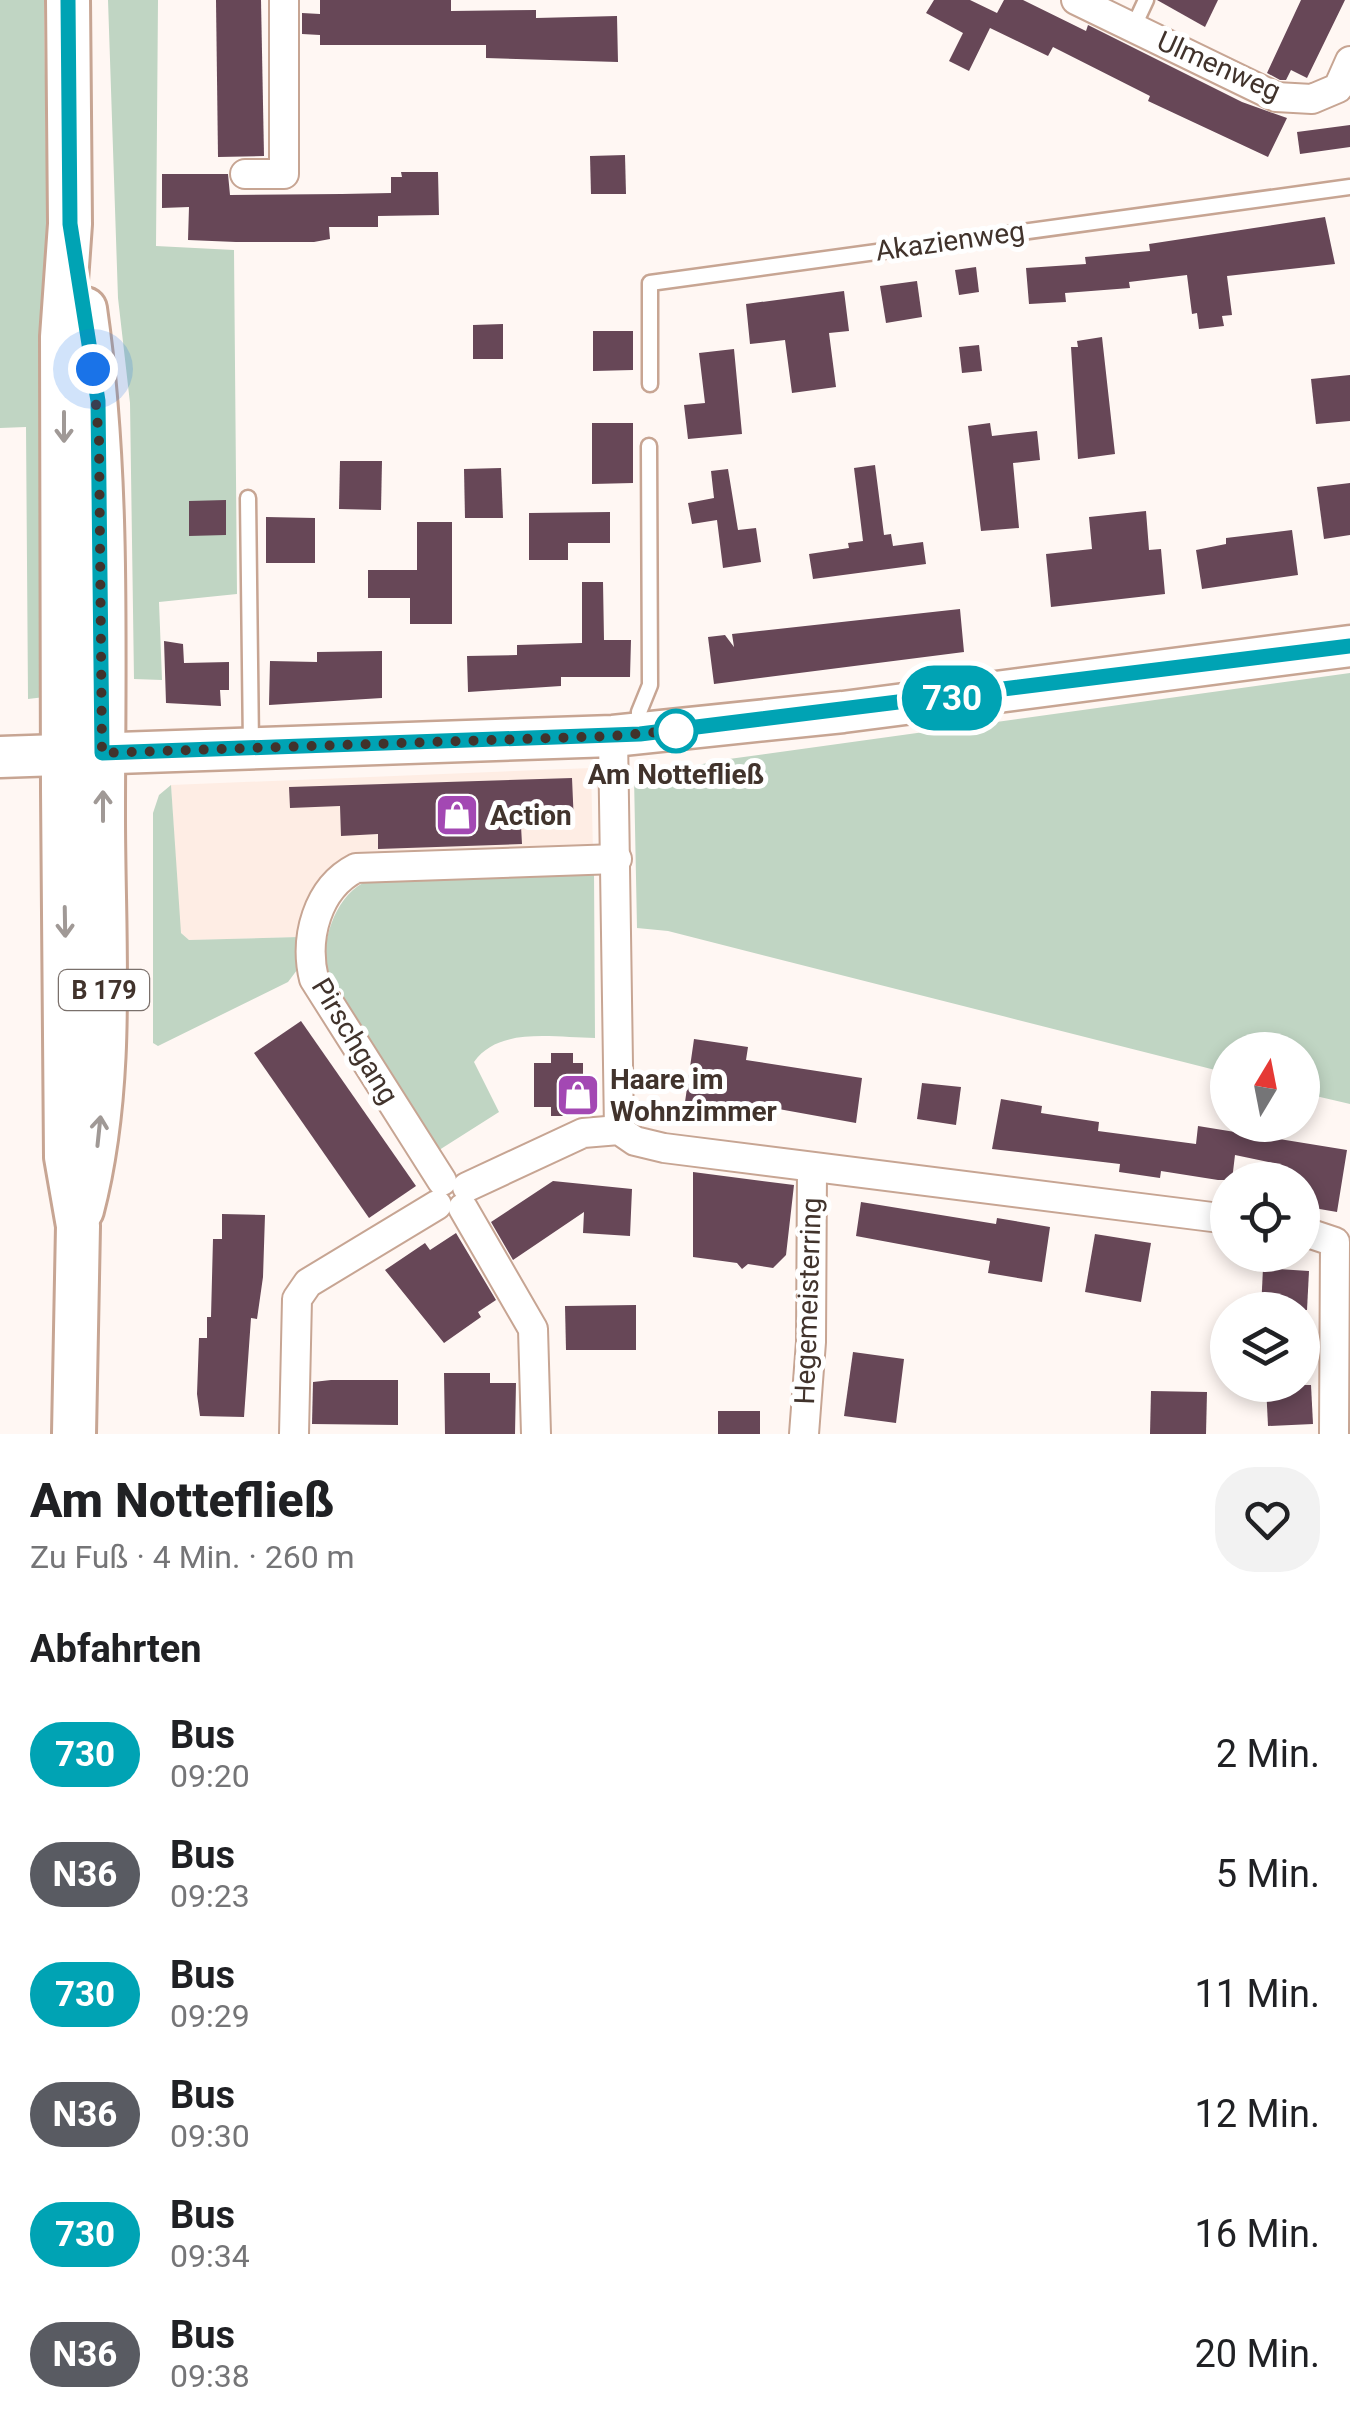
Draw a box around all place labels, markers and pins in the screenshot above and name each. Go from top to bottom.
marker: Am Nottefließ [655,710,697,752]
place label: Am Nottefließ [588,758,764,791]
shop icon: Action [434,792,480,838]
place label: Action [490,799,572,832]
place label: Haare im Wohnzimmer [610,1063,777,1128]
shop icon: Haare im Wohnzimmer [555,1072,601,1118]

